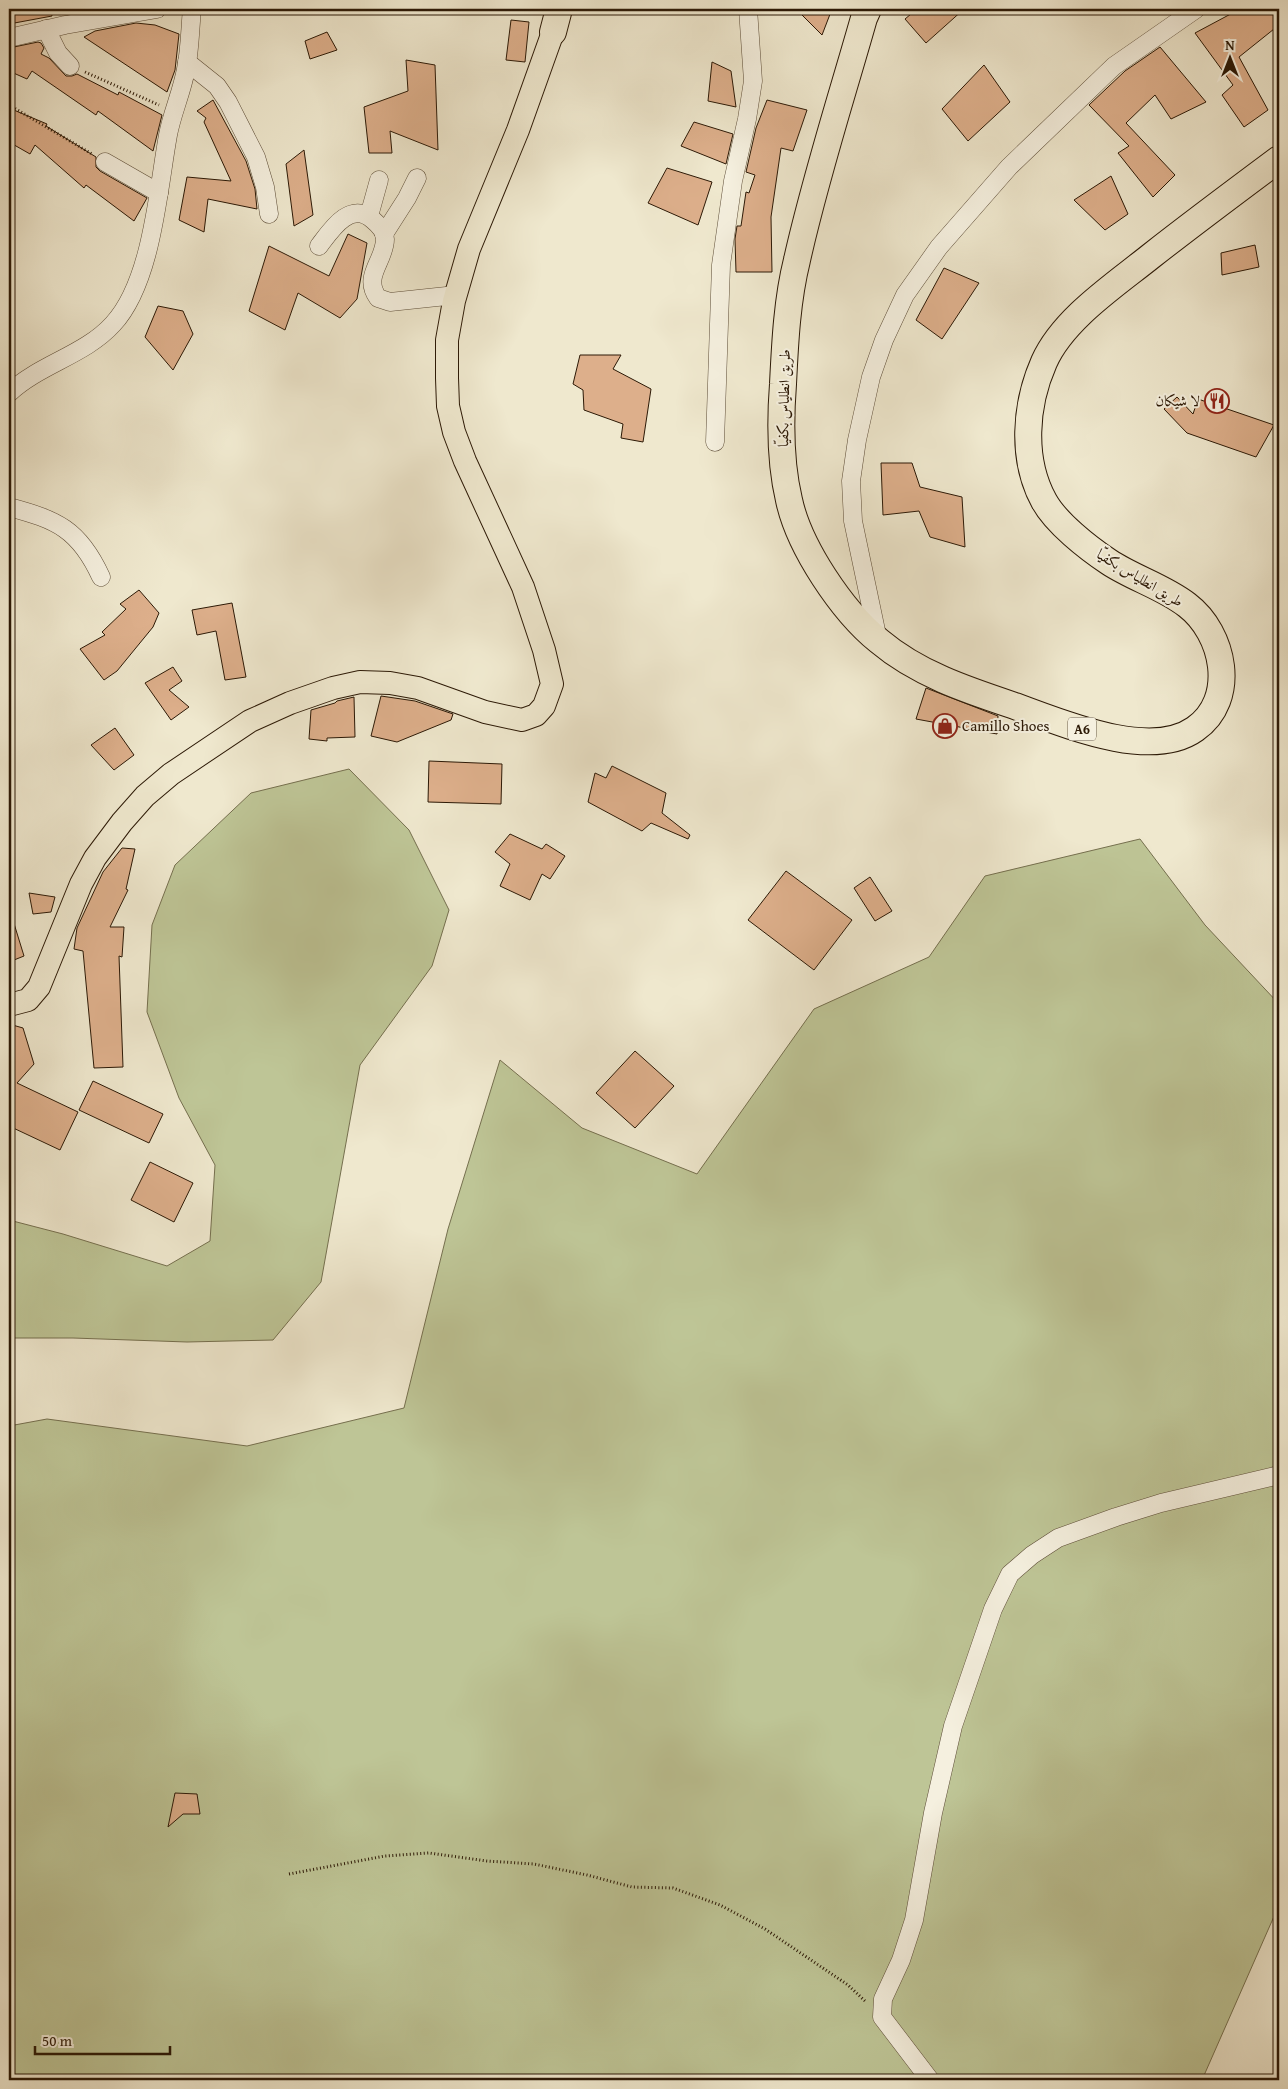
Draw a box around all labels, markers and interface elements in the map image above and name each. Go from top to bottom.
north arrow [1206,32,1256,82]
text: N [1225,35,1235,55]
street label: طريق انطلياس بكفيّا [772,349,795,447]
restaurant icon: لا شيكان [1204,388,1230,414]
place label: لا شيكان [1156,390,1200,411]
street label: طريق انطلياس بكفيّا [1093,543,1188,612]
shop icon: Camillo Shoes [932,713,958,739]
place label: Camillo Shoes [962,715,1050,736]
road number: A6 [1068,718,1096,741]
scale bar [35,2024,170,2056]
text: 50 m [42,2030,73,2051]

